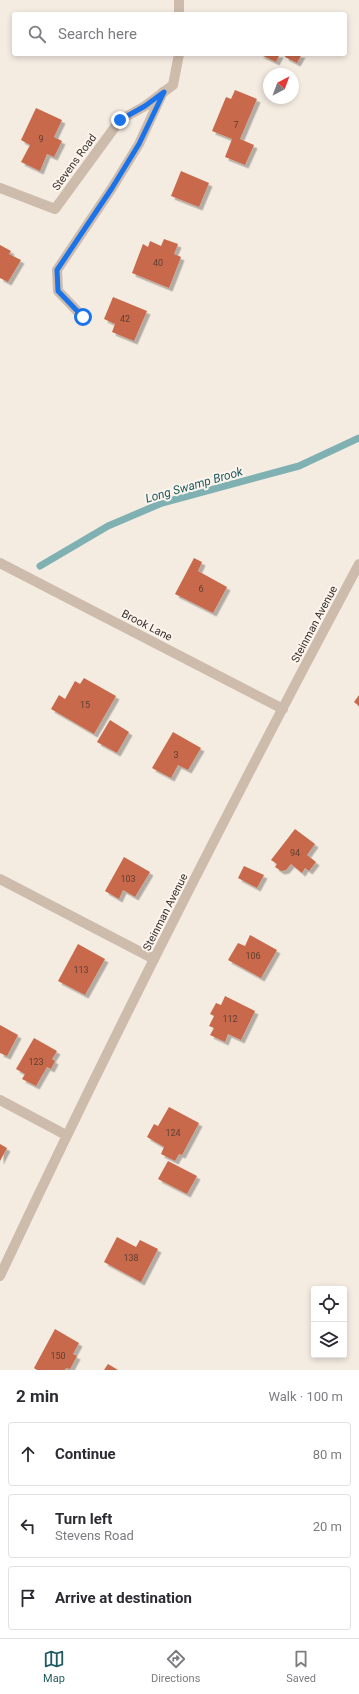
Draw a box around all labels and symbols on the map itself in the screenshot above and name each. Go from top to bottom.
north arrow [263,68,299,104]
route end [111,111,129,129]
house number: 7 [233,120,239,130]
street label: Stevens Road [50,131,99,193]
house number: 9 [38,134,44,144]
house number: 40 [153,258,163,268]
route start [74,308,92,326]
house number: 42 [120,314,130,324]
water label: Long Swamp Brook [144,464,245,506]
street label: Steinman Avenue [289,583,340,665]
house number: 6 [198,584,204,594]
street label: Brook Lane [119,607,174,644]
house number: 15 [80,700,90,710]
house number: 3 [173,750,179,760]
house number: 94 [290,848,300,858]
street label: Steinman Avenue [140,871,191,953]
house number: 103 [120,874,136,884]
house number: 106 [245,951,261,961]
house number: 113 [73,965,89,975]
house number: 112 [222,1014,238,1024]
house number: 123 [28,1057,44,1067]
house number: 124 [165,1128,181,1138]
house number: 138 [123,1253,139,1263]
house number: 150 [50,1351,66,1361]

